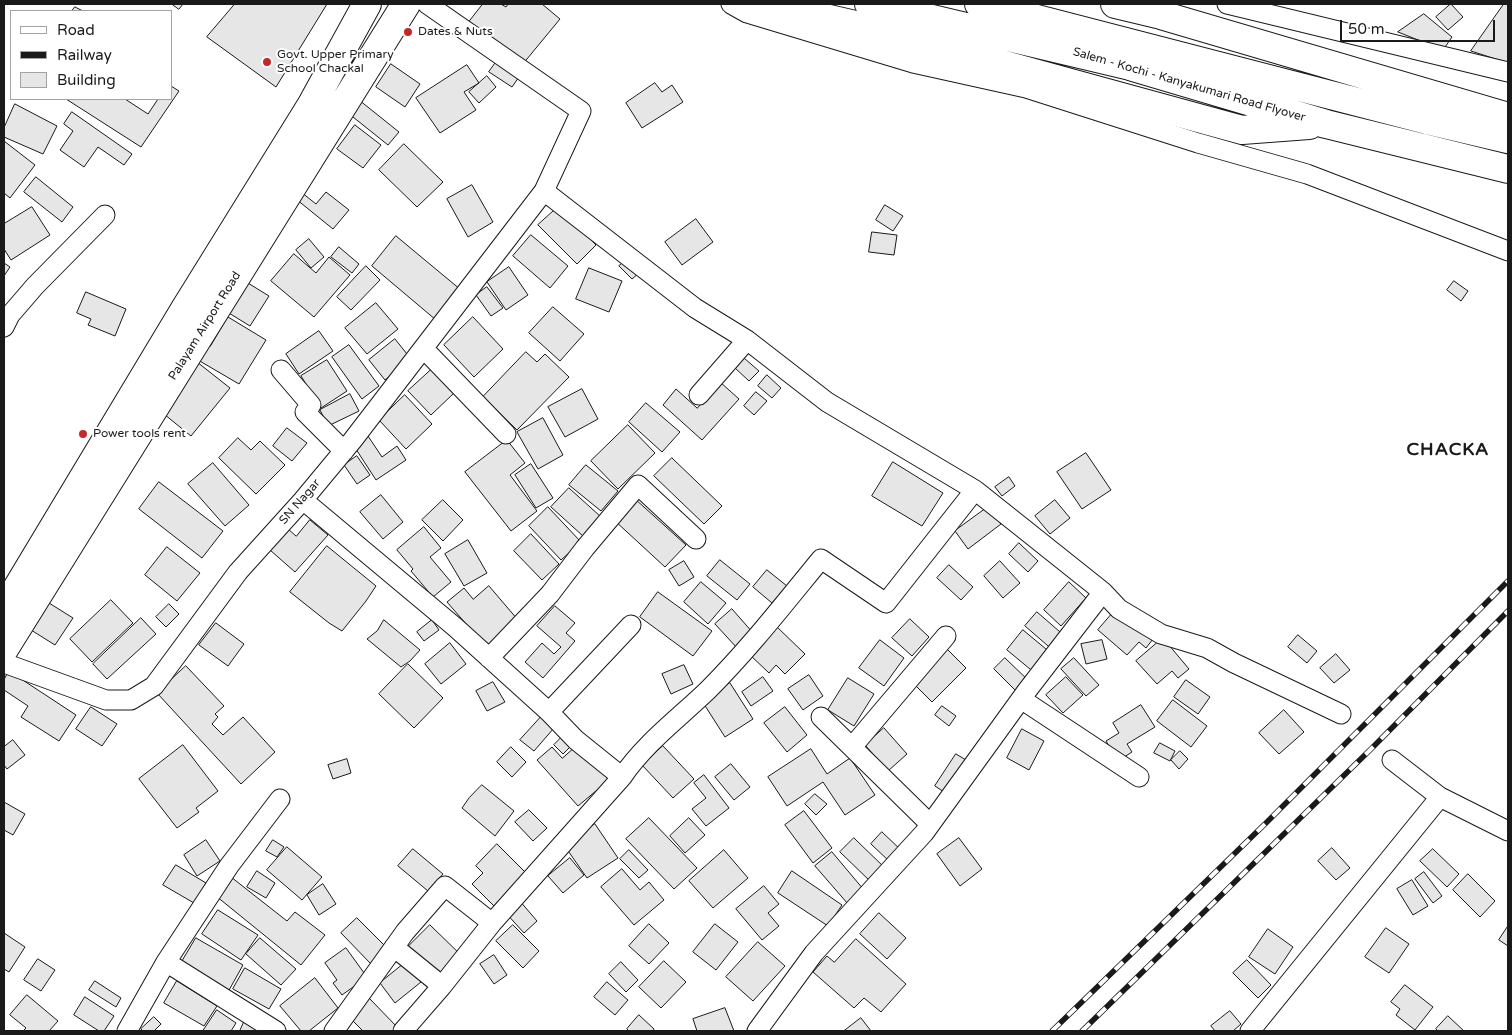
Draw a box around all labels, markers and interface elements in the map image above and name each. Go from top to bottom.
legend [10,10,172,100]
scale bar [1342,10,1497,42]
text: 50 m [1348,20,1385,38]
text: Road [57,21,95,39]
place label: Dates & Nuts [418,25,493,39]
marker: Dates & Nuts [402,26,414,38]
street label: Salem - Kochi - Kanyakumari Road Flyover [1071,45,1307,125]
text: Railway [57,46,112,64]
place label: Govt. Upper Primary School Chackal [277,48,394,76]
marker: Govt. Upper Primary School Chackal [261,56,273,68]
text: Building [57,71,116,89]
street label: Palayam Airport Road [166,269,244,383]
place label: Power tools rent [93,427,186,441]
marker: Power tools rent [77,428,89,440]
district label: CHACKA [1406,439,1490,461]
street label: SN Nagar [276,476,324,528]

